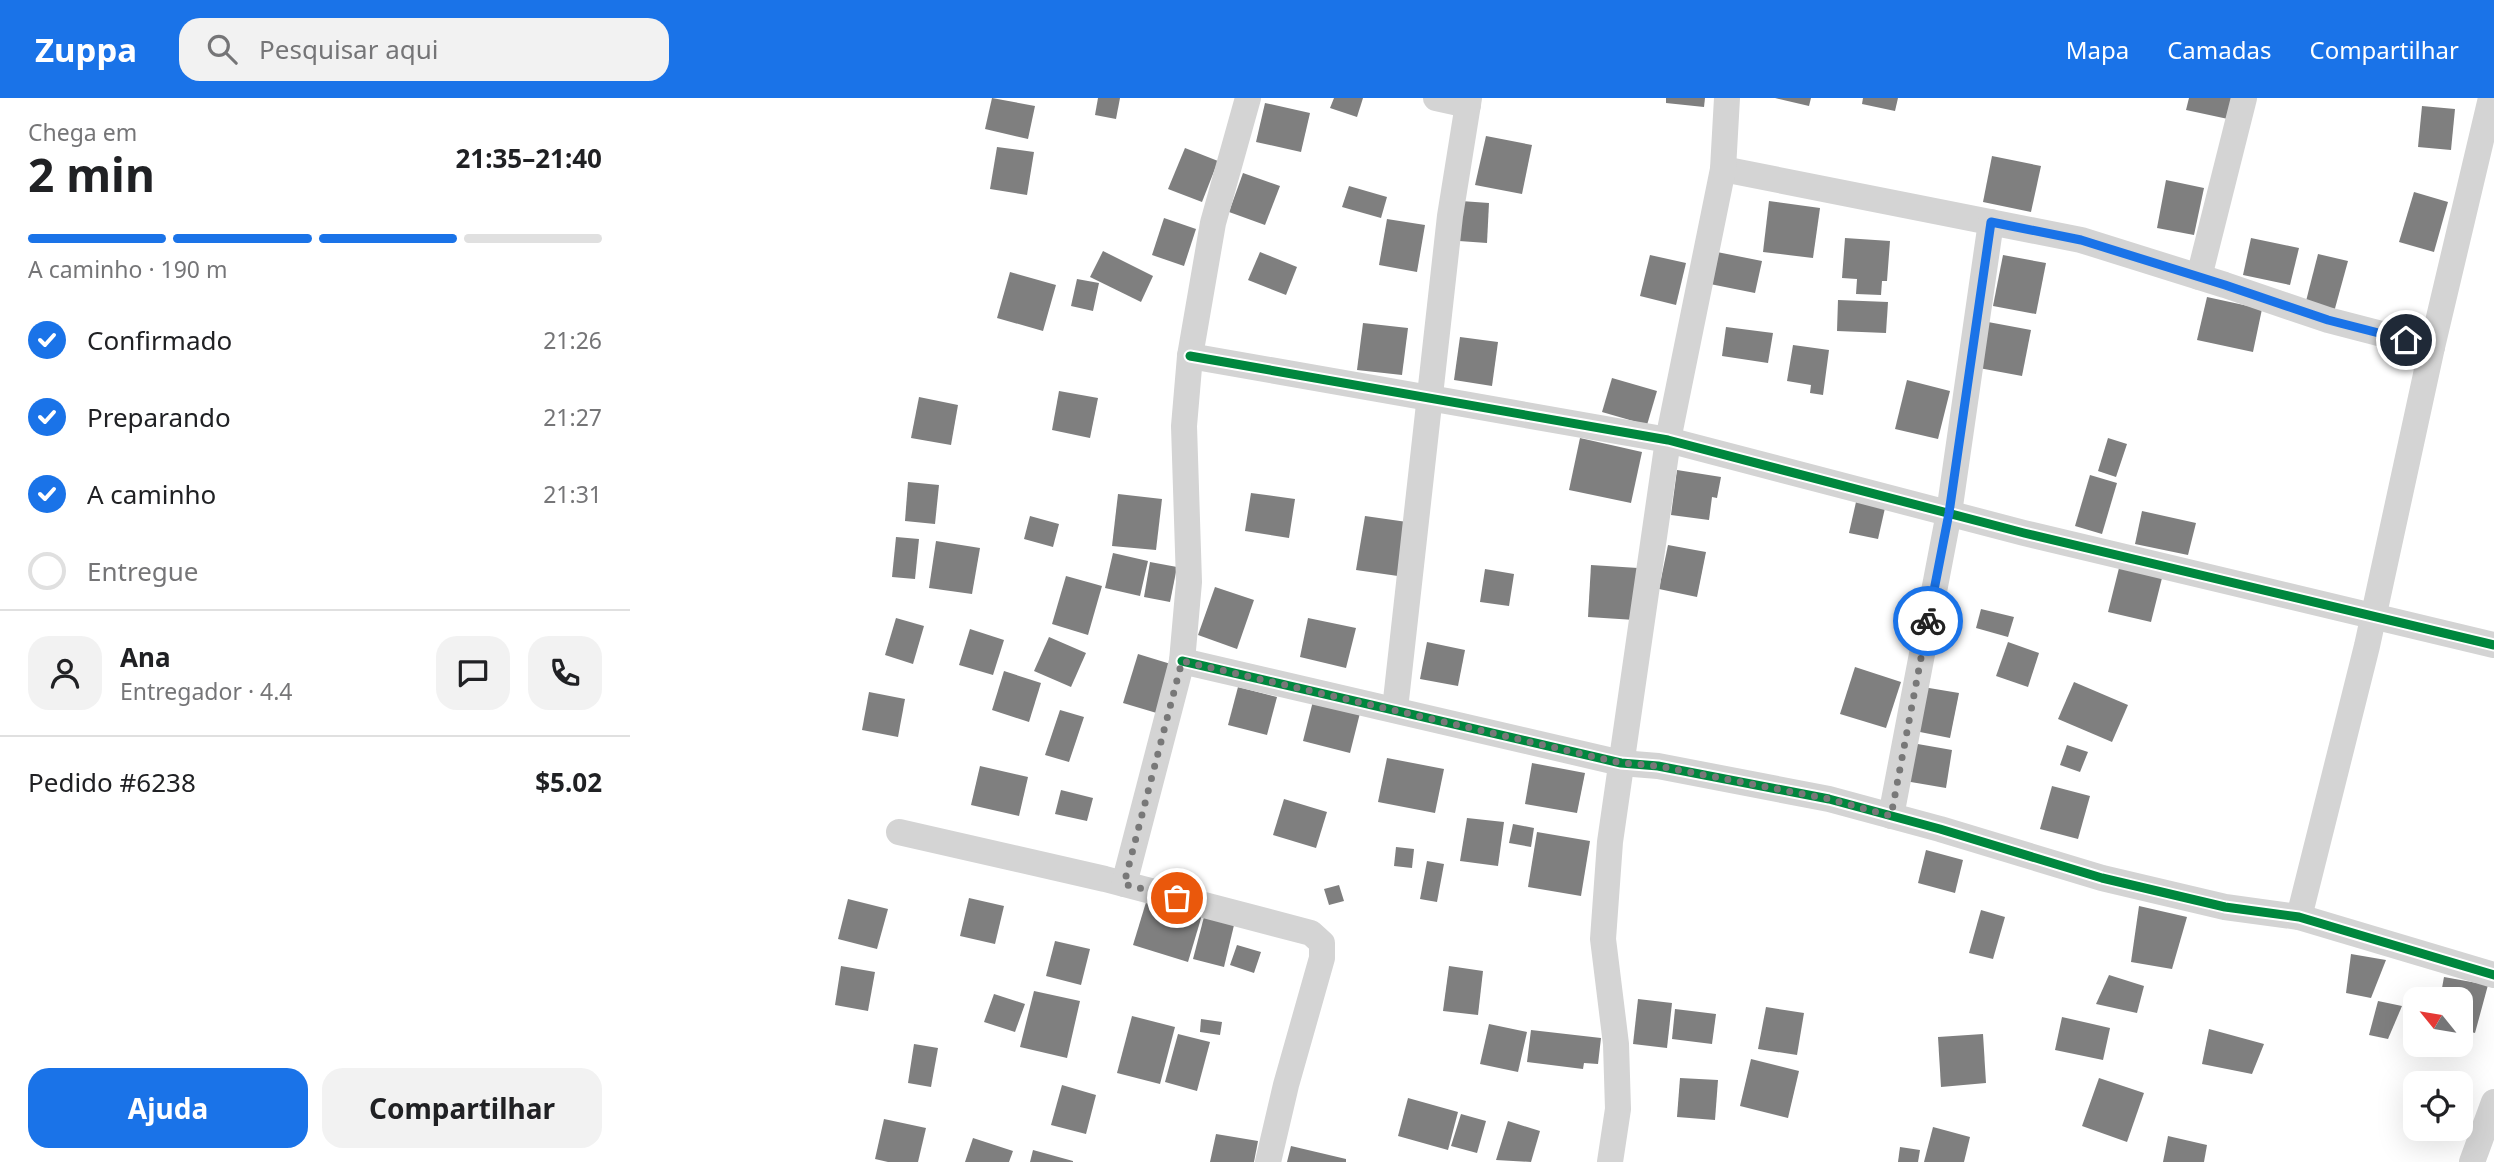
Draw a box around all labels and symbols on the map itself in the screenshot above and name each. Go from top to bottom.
pin [2376,310,2436,370]
courier [1893,586,1963,656]
pin [1147,868,1207,928]
north arrow [2403,987,2473,1057]

